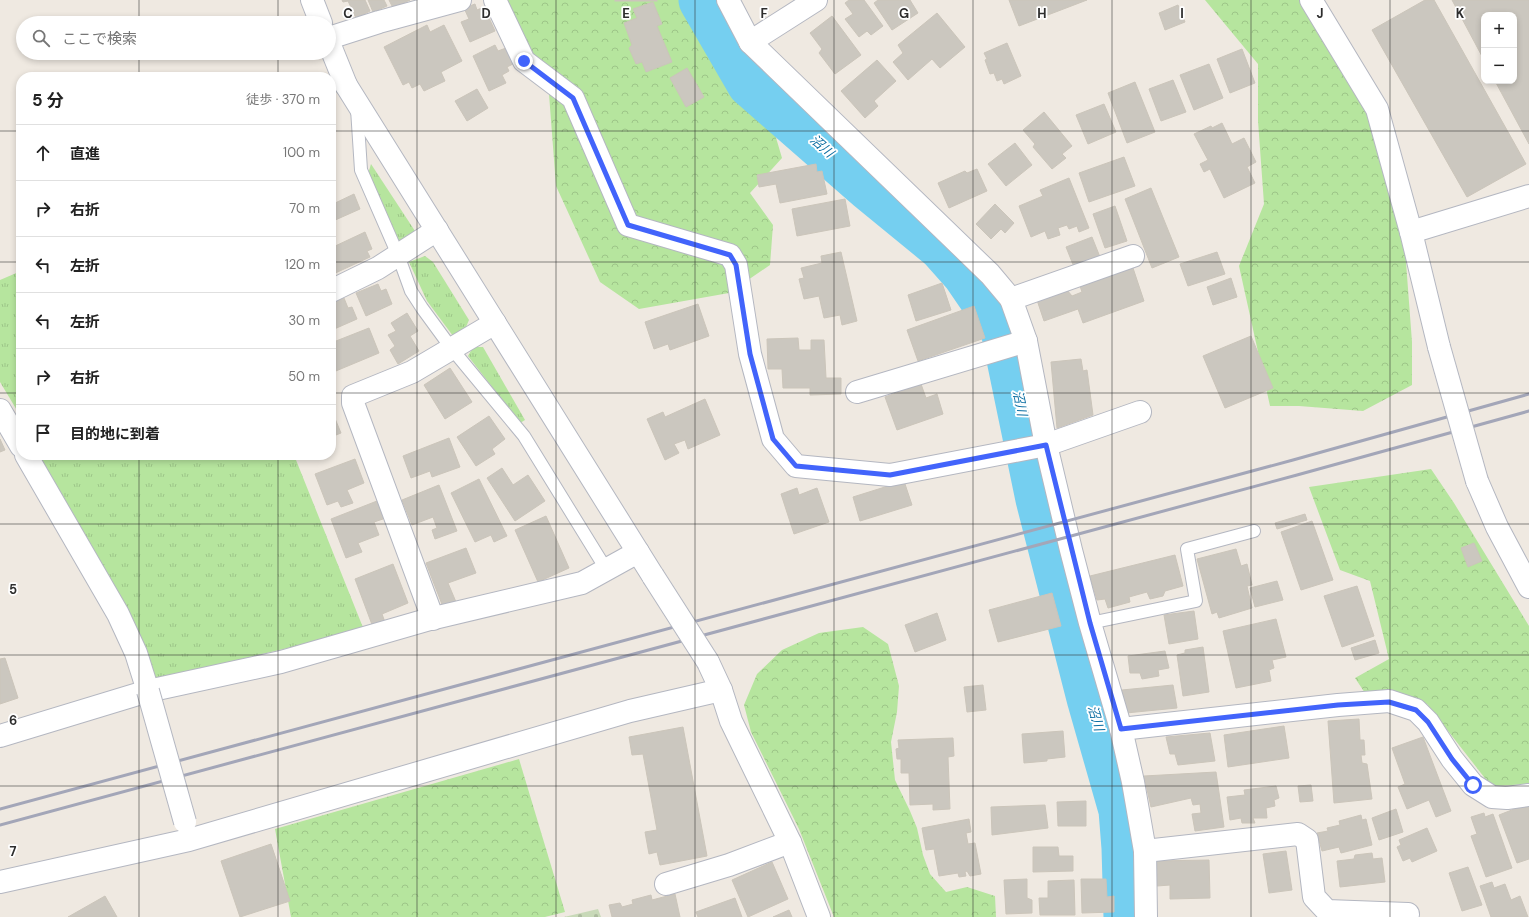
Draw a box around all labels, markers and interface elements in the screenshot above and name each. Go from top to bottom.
text: C [343,5,353,22]
text: D [481,5,491,22]
text: E [622,5,630,22]
text: F [760,5,768,22]
text: G [899,5,909,22]
text: H [1037,5,1047,22]
text: I [1180,5,1184,22]
text: J [1316,5,1324,22]
text: K [1456,5,1465,22]
map controls [1481,12,1517,84]
button: + [1481,12,1517,48]
search box [16,16,336,60]
icon: search [30,27,52,49]
text: ここで検索 [62,29,137,49]
button: − [1481,48,1517,84]
route end [515,52,533,70]
text: 5 分 [32,89,64,111]
text: 徒歩 · 370 m [246,91,320,108]
water label: 沼川 [807,131,839,162]
icon: ahead [32,142,54,164]
text: 直進 [70,144,100,164]
text: 100 m [283,144,320,161]
icon: right [32,198,54,220]
text: 右折 [70,200,100,220]
text: 70 m [289,200,320,217]
icon: left [32,254,54,276]
text: 左折 [70,256,100,276]
text: 120 m [285,256,320,273]
icon: left [32,310,54,332]
text: 左折 [70,312,100,332]
text: 30 m [288,312,320,329]
icon: right [32,366,54,388]
text: 右折 [70,368,100,388]
text: 50 m [288,368,320,385]
water label: 沼川 [1009,389,1031,419]
icon: arrive [32,422,54,444]
text: 目的地に到着 [70,424,160,444]
text: 5 [9,581,17,598]
water label: 沼川 [1084,703,1108,735]
text: 6 [9,712,17,729]
route start [1464,776,1482,794]
text: 7 [10,843,17,860]

